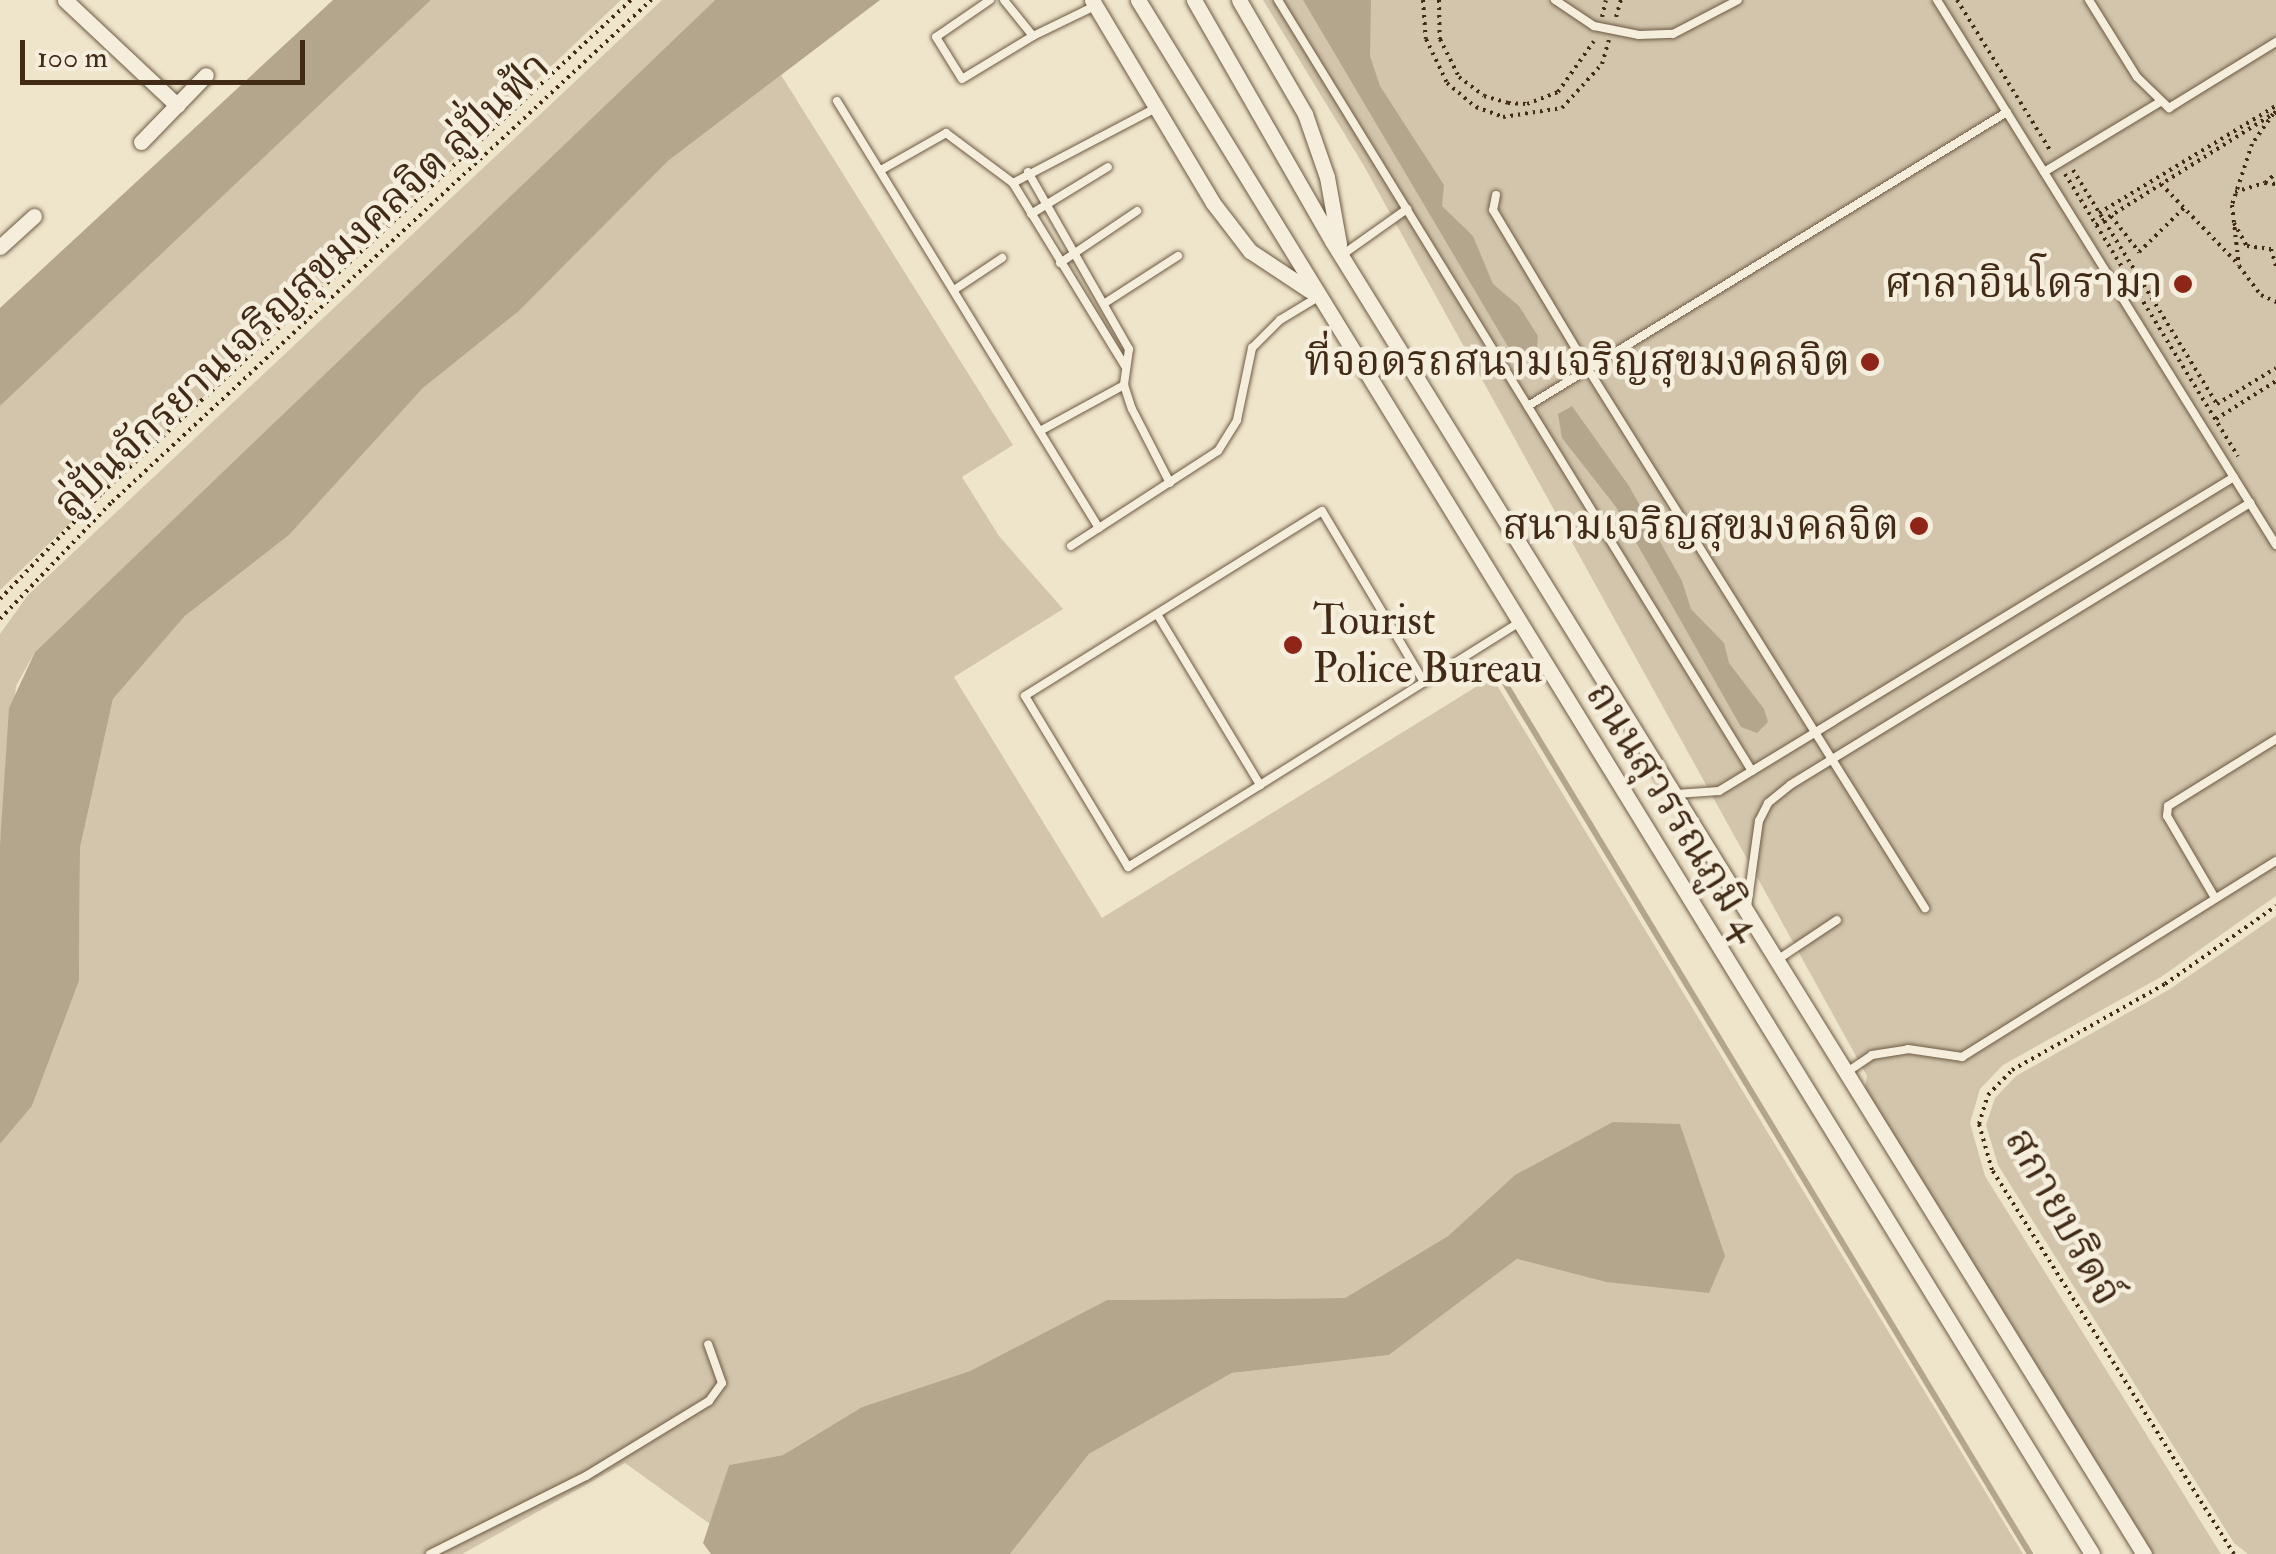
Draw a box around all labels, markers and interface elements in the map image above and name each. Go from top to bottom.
scale bar [25,20,310,82]
text: 100 m [37,39,108,76]
street label: ลู่ปั่นจักรยานเจริญสุขมงคลจิต ลู่ปั่นฟ้า [44,42,560,528]
place label: ศาลาอินโดรามา [1885,259,2163,309]
marker: ศาลาอินโดรามา [2172,273,2194,295]
place label: ที่จอดรถสนามเจริญสุขมงคลจิต [1304,337,1850,387]
marker: ที่จอดรถสนามเจริญสุขมงคลจิต [1859,351,1881,373]
place label: สนามเจริญสุขมงคลจิต [1503,501,1899,551]
marker: สนามเจริญสุขมงคลจิต [1908,515,1930,537]
place label: Tourist Police Bureau [1313,596,1543,694]
marker: Tourist Police Bureau [1282,634,1304,656]
street label: ถนนสุวรรณภูมิ 4 [1574,673,1774,949]
street label: สกายบริดจ์ [1994,1119,2132,1315]

